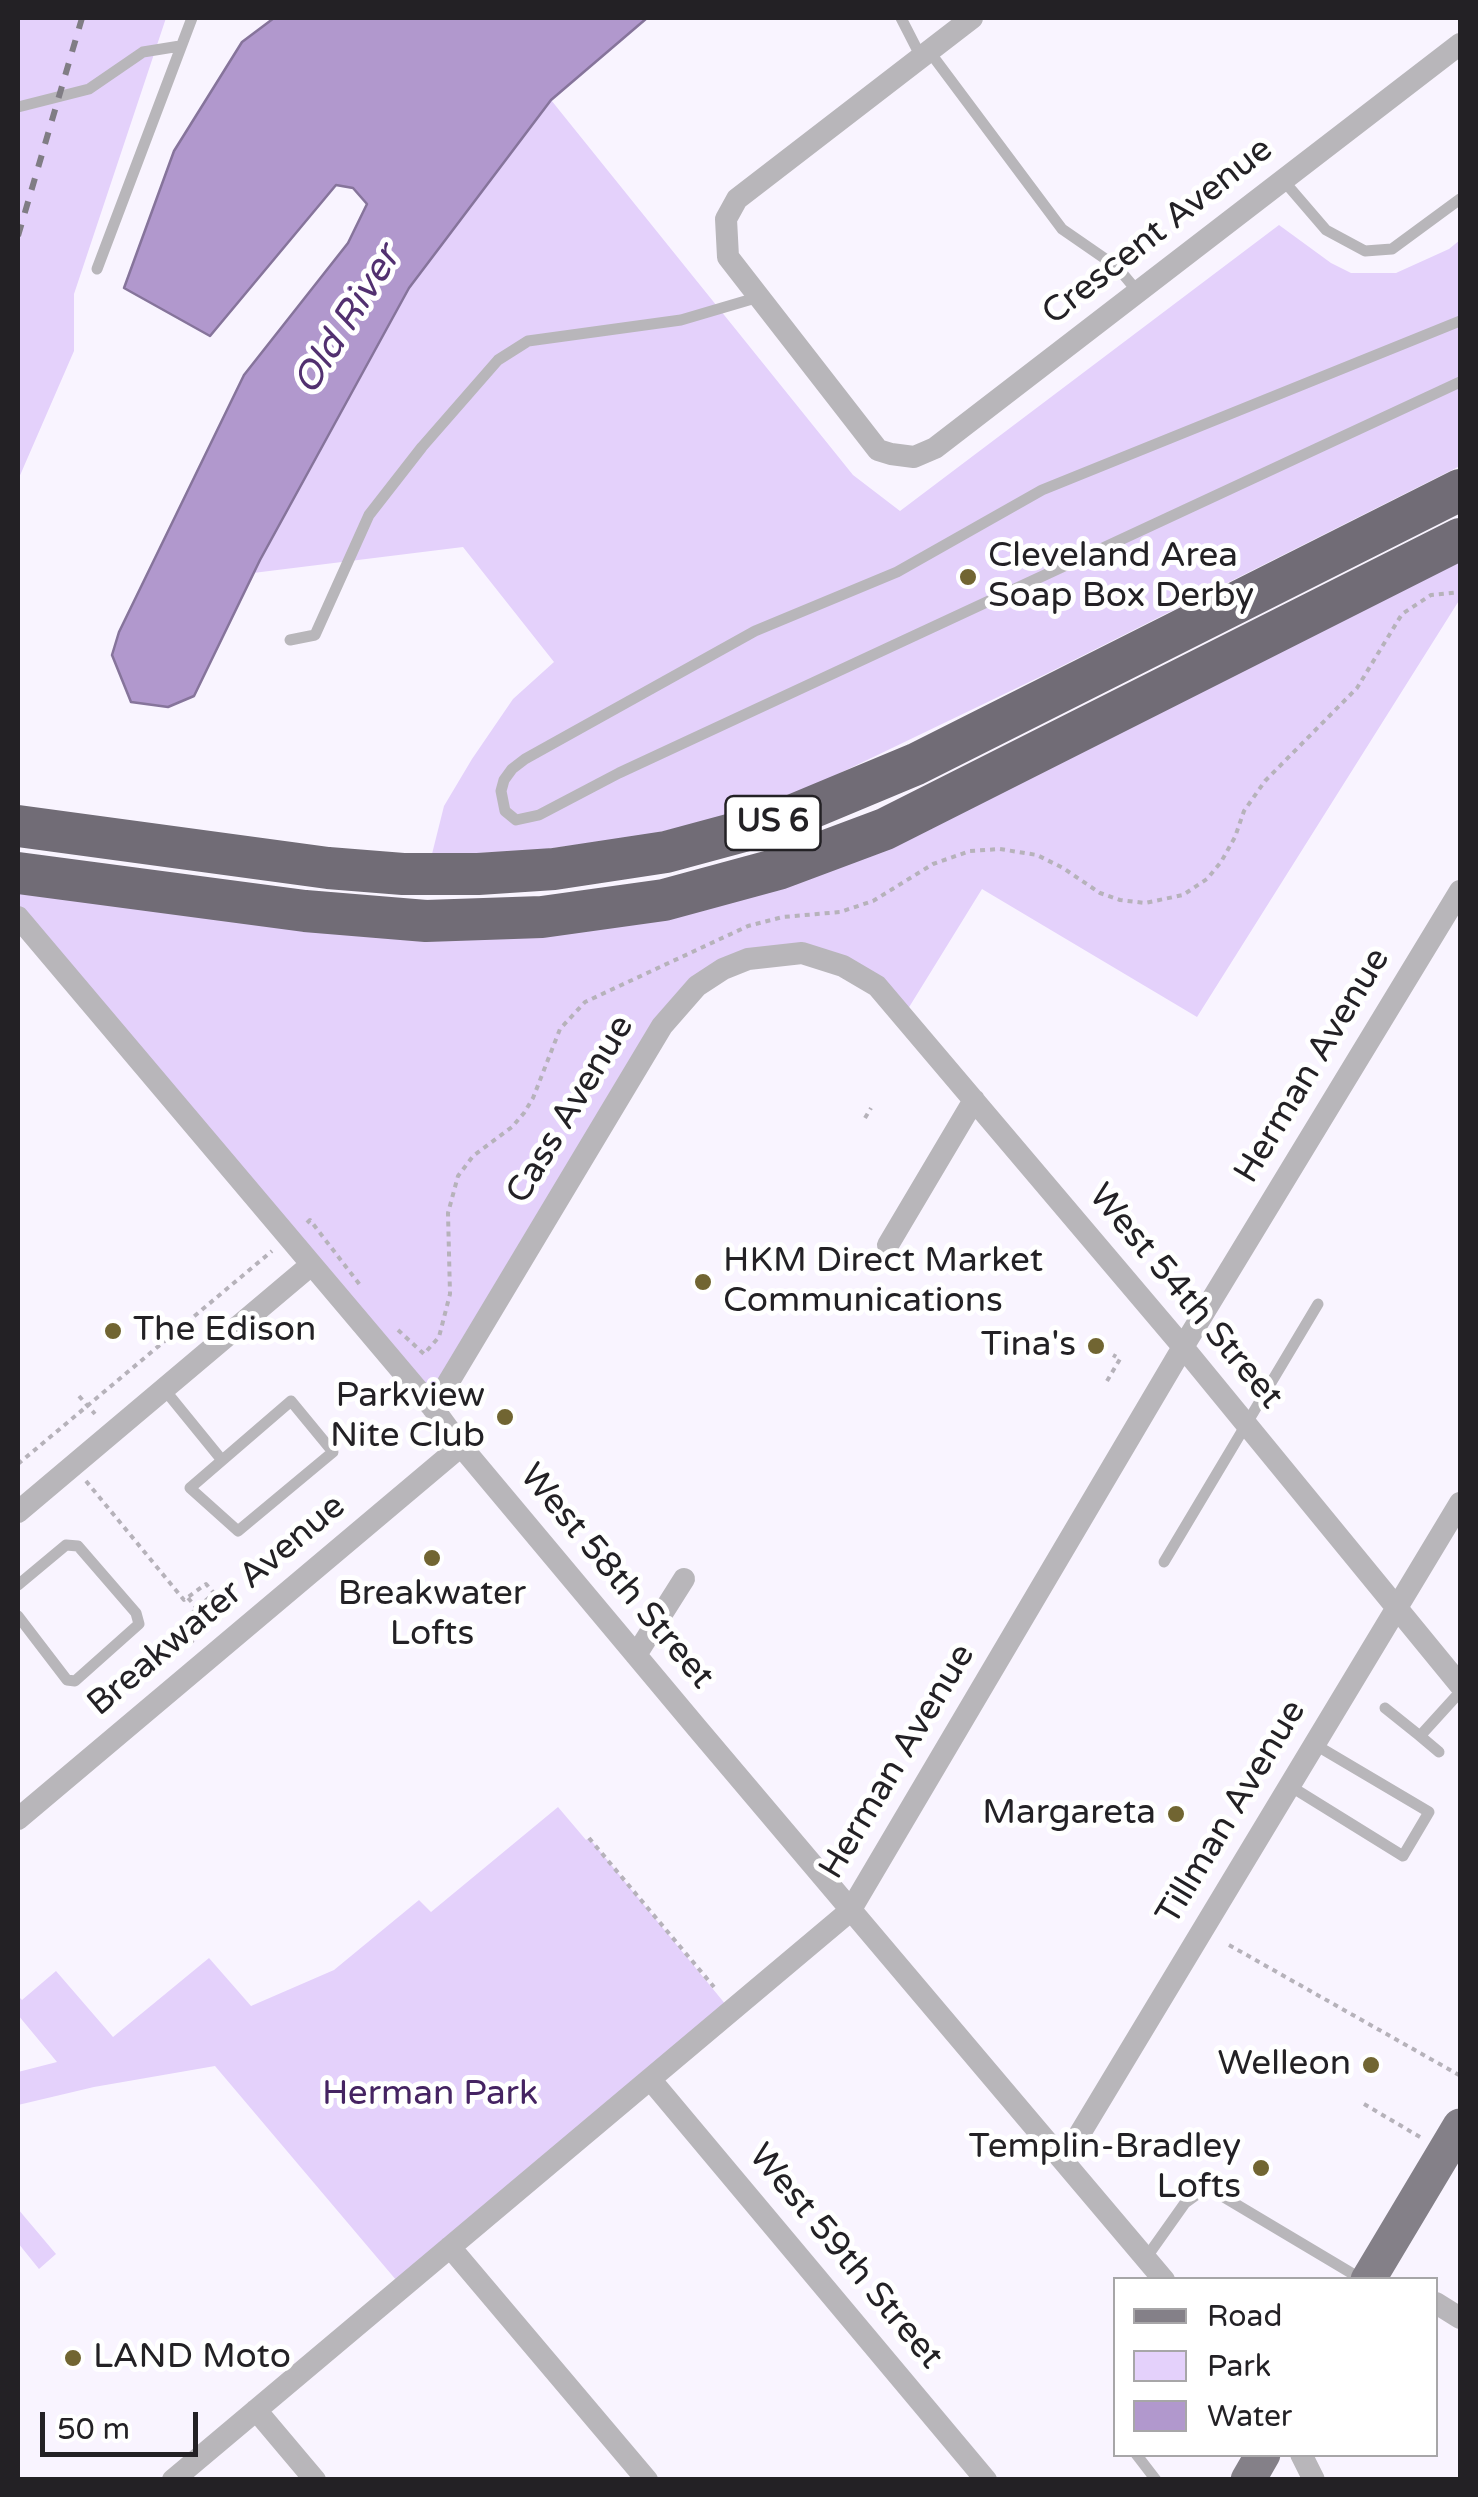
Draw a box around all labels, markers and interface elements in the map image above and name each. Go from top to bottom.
street label: Crescent Avenue [1035,129,1281,335]
water label: Old River [285,238,411,404]
place label: Cleveland Area Soap Box Derby [988,536,1254,618]
marker: Cleveland Area Soap Box Derby [957,566,979,588]
road number: US 6 [726,796,820,850]
street label: Herman Avenue [1226,941,1400,1191]
street label: Cass Avenue [498,1008,644,1212]
street label: West 54th Street [1079,1176,1291,1418]
place label: HKM Direct Market Communications [723,1241,1043,1323]
marker: HKM Direct Market Communications [692,1271,714,1293]
place label: The Edison [133,1310,316,1352]
marker: The Edison [102,1320,124,1342]
place label: Tina's [981,1325,1076,1367]
marker: Tina's [1085,1335,1107,1357]
place label: Parkview Nite Club [330,1376,485,1458]
marker: Parkview Nite Club [494,1406,516,1428]
street label: West 58th Street [510,1456,722,1698]
street label: Breakwater Avenue [80,1486,354,1726]
marker: Breakwater Lofts [421,1547,443,1569]
place label: Breakwater Lofts [338,1574,526,1656]
street label: Herman Avenue [811,1637,985,1887]
street label: Tillman Avenue [1148,1693,1316,1933]
place label: Margareta [982,1793,1156,1835]
marker: Margareta [1165,1803,1187,1825]
place label: Welleon [1218,2044,1351,2086]
marker: Welleon [1360,2054,1382,2076]
park label: Herman Park [322,2074,538,2116]
place label: Templin-Bradley Lofts [969,2127,1241,2209]
street label: West 59th Street [739,2136,951,2378]
marker: Templin-Bradley Lofts [1250,2157,1272,2179]
legend [1113,2277,1438,2457]
text: Road [1207,2298,1282,2335]
place label: LAND Moto [93,2337,291,2379]
marker: LAND Moto [62,2347,84,2369]
text: Park [1207,2348,1271,2385]
scale bar [45,2392,202,2454]
text: Water [1207,2398,1292,2435]
text: 50 m [57,2411,130,2448]

